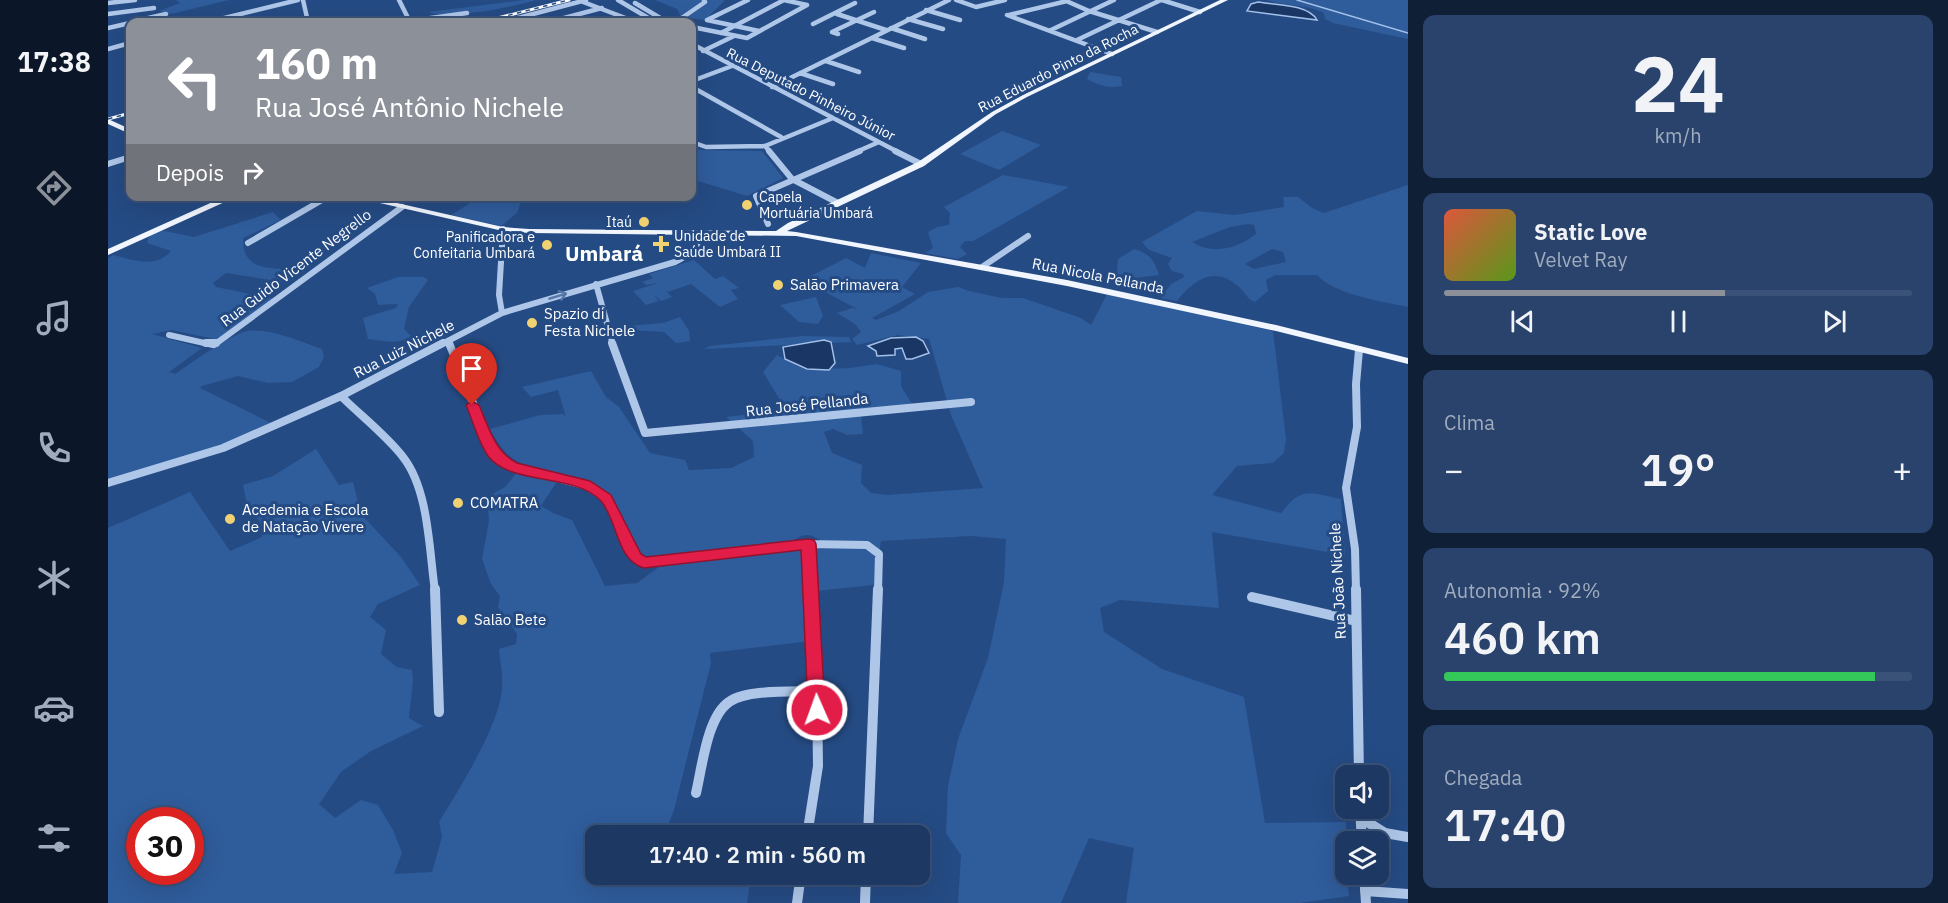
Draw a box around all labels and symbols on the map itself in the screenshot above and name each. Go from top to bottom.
street label: Rua Eduardo Pinto da Rocha [975,19,1142,116]
street label: Rua Deputado Pinheiro Júnior [723,43,899,145]
place label: Capela Mortuária Umbará [759,188,874,222]
marker: Capela Mortuária Umbará [740,198,754,212]
street label: Rua Guido Vicente Negrello [217,205,375,331]
place label: Itaú [606,213,632,231]
marker: Itaú [637,215,651,229]
place label: Unidade de Saúde Umbará II [674,227,781,261]
place label: Panificadora e Confeitaria Umbará [413,228,536,262]
marker: Unidade de Saúde Umbará II [652,235,670,253]
marker: Panificadora e Confeitaria Umbará [540,238,554,252]
district label: Umbará [565,239,643,267]
street label: Rua Nicola Pellanda [1031,253,1166,298]
place label: Salão Primavera [790,275,899,294]
marker: Salão Primavera [771,278,785,292]
one-way arrow [548,290,567,301]
place label: Spazio di Festa Nichele [544,304,635,340]
street label: Rua Luiz Nichele [350,315,457,382]
marker: Spazio di Festa Nichele [525,316,539,330]
pin [446,343,497,405]
street label: Rua José Pellanda [745,389,869,420]
place label: COMATRA [470,493,539,512]
marker: COMATRA [451,496,465,510]
place label: Acedemia e Escola de Natação Vivere [242,500,368,536]
marker: Acedemia e Escola de Natação Vivere [223,512,237,526]
street label: Rua João Nichele [1325,522,1350,640]
place label: Salão Bete [474,610,546,629]
marker: Salão Bete [455,613,469,627]
position arrow [785,678,849,742]
speed limit sign: 30 [126,807,204,885]

